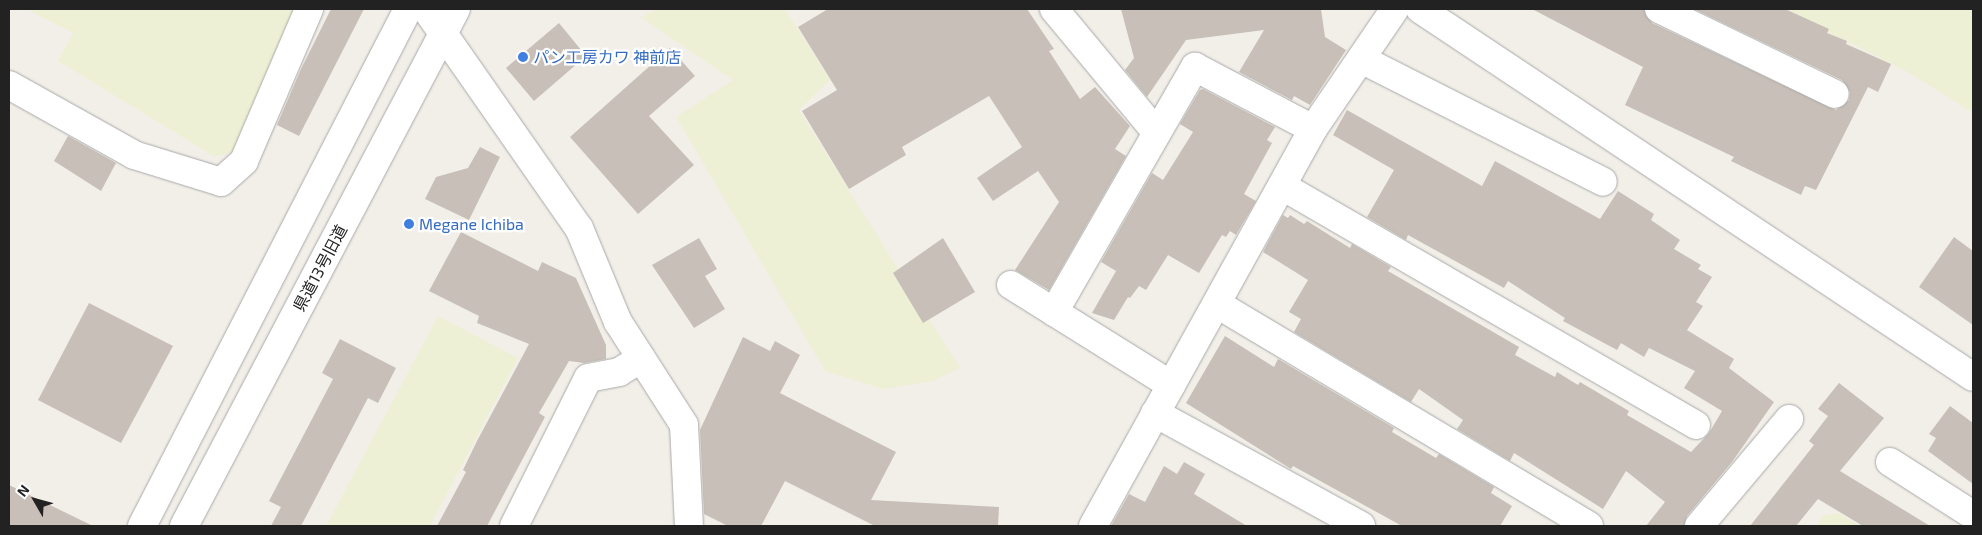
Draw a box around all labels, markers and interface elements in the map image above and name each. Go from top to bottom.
place label: パン工房カワ 神前店 [533,47,681,67]
marker: パン工房カワ 神前店 [517,51,529,63]
place label: Megane Ichiba [419,214,524,234]
marker: Megane Ichiba [403,218,415,230]
street label: 県道13号旧道 [289,221,351,315]
north arrow [10,475,60,525]
text: N [13,481,33,500]

